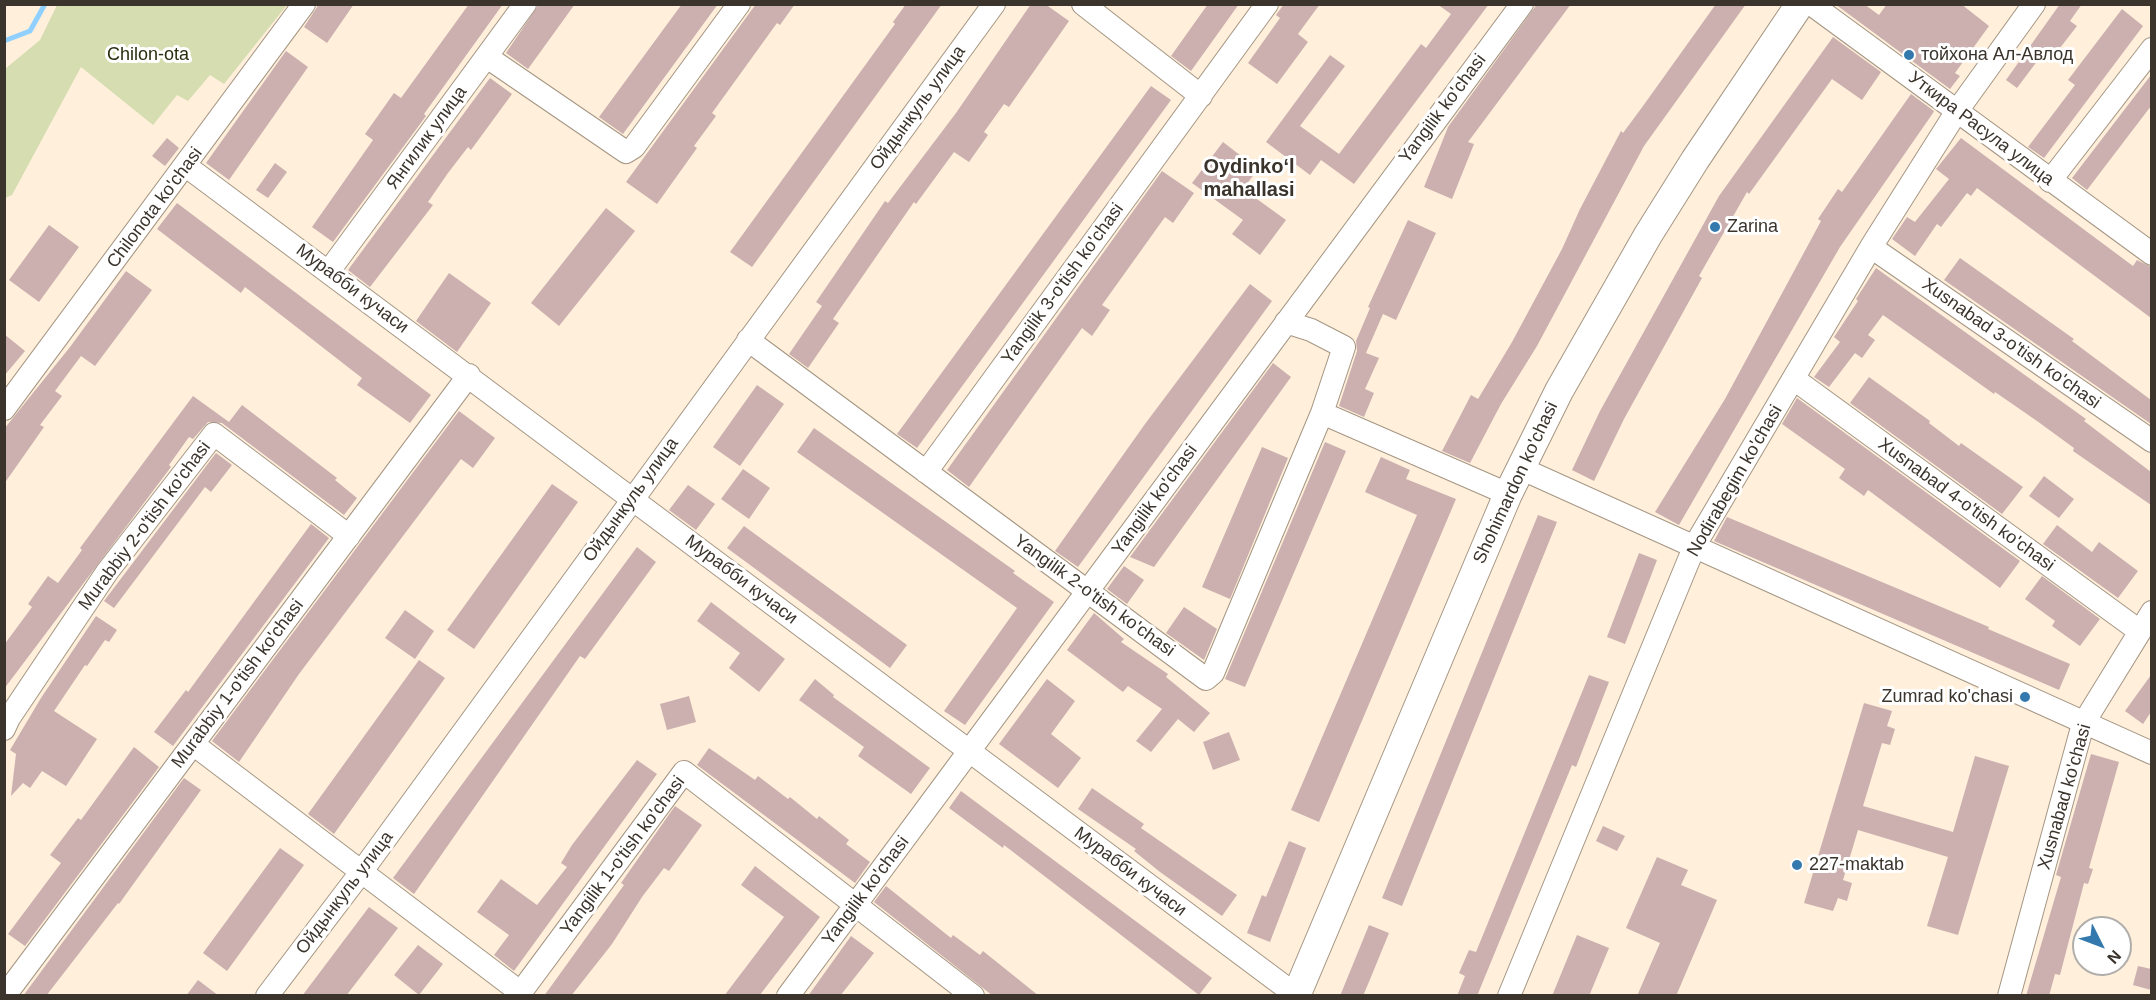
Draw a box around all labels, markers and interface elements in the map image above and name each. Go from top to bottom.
street label: Ойдынкуль улица [866,42,970,174]
park label: Chilon-ota [107,44,189,66]
place label: тойхона Ал-Авлод [1921,44,2073,66]
marker: тойхона Ал-Авлод [1902,48,1916,62]
street label: Yangilik ko'chasi [1395,50,1491,168]
street label: Уткира Расула улица [1904,67,2058,191]
street label: Янгилик улица [382,82,472,194]
street label: Chilonota ko'chasi [103,143,207,273]
district label: Oydinkoʻl mahallasi [1203,155,1295,202]
street label: Yangilik 3-o'tish ko'chasi [997,199,1129,369]
place label: Zarina [1727,216,1778,238]
marker: Zarina [1708,220,1722,234]
street label: Мурабби кучаси [292,240,412,338]
street label: Xusnabad 3-o'tish ko'chasi [1918,274,2104,414]
street label: Shohimardon ko'chasi [1469,398,1563,568]
street label: Nodirabegim ko'chasi [1683,401,1787,561]
street label: Ойдынкуль улица [579,434,683,566]
street label: Xusnabad 4-o'tish ko'chasi [1873,434,2059,576]
street label: Murabbiy 2-o'tish ko'chasi [74,437,216,615]
street label: Yangilik ko'chasi [1108,441,1202,559]
street label: Yangilik 2-o'tish ko'chasi [1009,530,1179,662]
street label: Мурабби кучаси [681,531,801,629]
street label: Murabbiy 1-o'tish ko'chasi [167,595,309,773]
place label: Zumrad ko'chasi [1882,686,2013,708]
marker: Zumrad ko'chasi [2018,690,2032,704]
street label: Xusnabad ko'chasi [2034,722,2096,872]
street label: Yangilik 1-o'tish ko'chasi [556,772,690,940]
street label: Мурабби кучаси [1070,823,1190,921]
street label: Ойдынкуль улица [292,827,398,959]
street label: Yangilik ko'chasi [818,832,914,950]
place label: 227-maktab [1809,854,1904,876]
marker: 227-maktab [1790,858,1804,872]
north arrow [2072,916,2132,976]
text: N [2104,947,2124,967]

